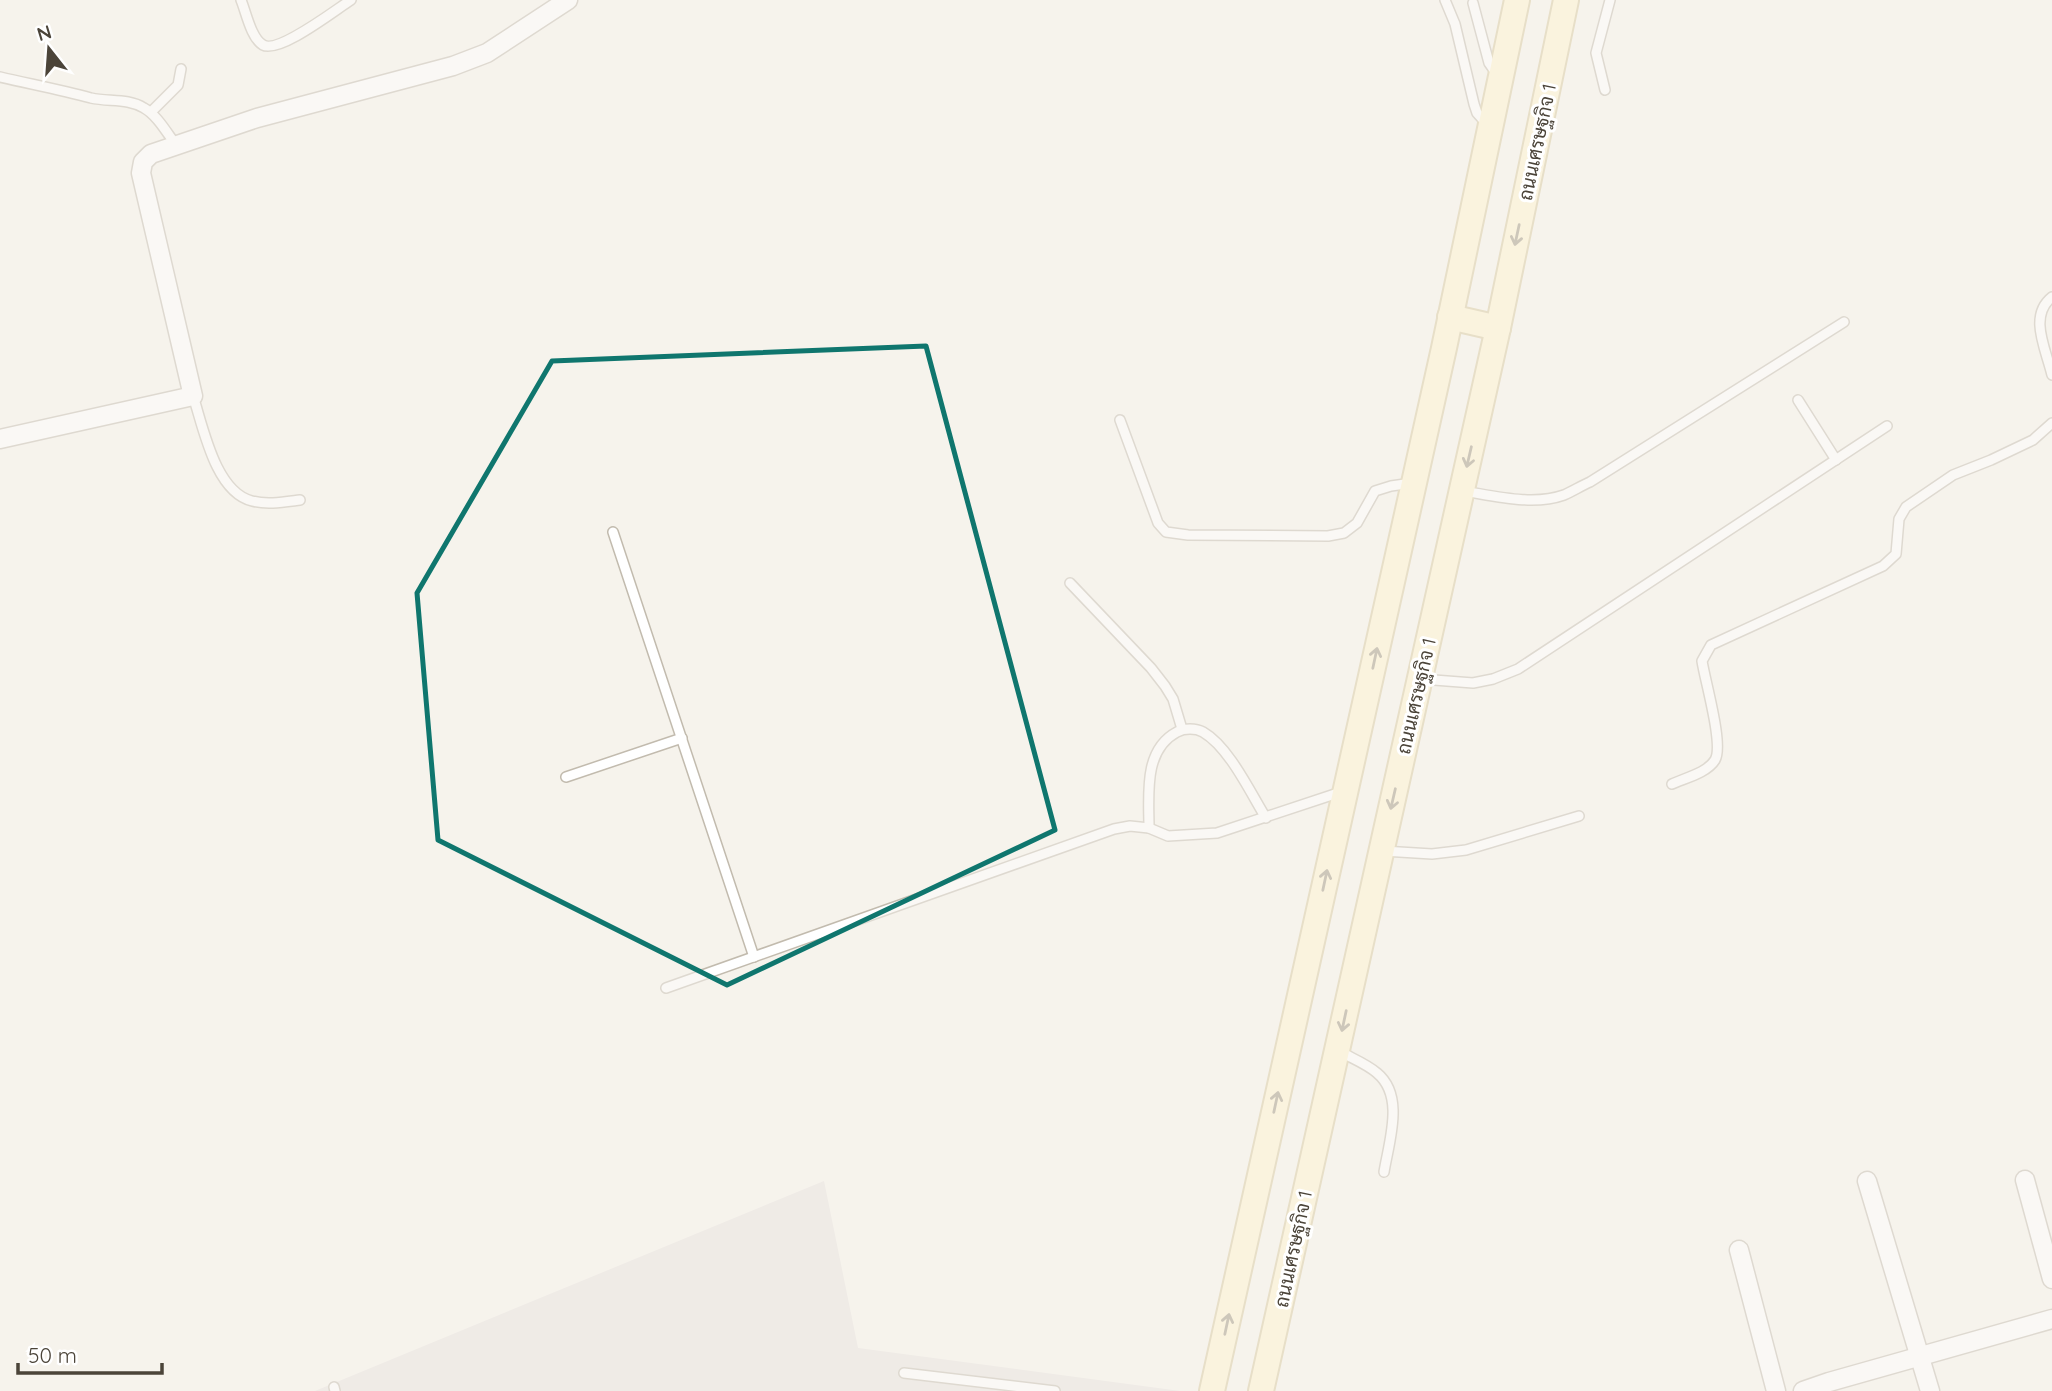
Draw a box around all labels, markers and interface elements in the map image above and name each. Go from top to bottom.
north arrow [14,14,84,84]
text: N [34,19,54,46]
street label: ถนนเศรษฐกิจ 1 [1513,81,1562,203]
one-way arrow [1510,223,1524,246]
one-way arrow [1462,445,1475,468]
street label: ถนนเศรษฐกิจ 1 [1391,636,1442,757]
one-way arrow [1369,647,1383,670]
one-way arrow [1385,787,1399,810]
one-way arrow [1319,869,1332,892]
one-way arrow [1336,1009,1350,1032]
one-way arrow [1270,1091,1283,1114]
street label: ถนนเศรษฐกิจ 1 [1269,1188,1318,1310]
one-way arrow [1221,1313,1234,1336]
scale bar [18,1332,161,1376]
text: 50 m [28,1342,77,1368]

